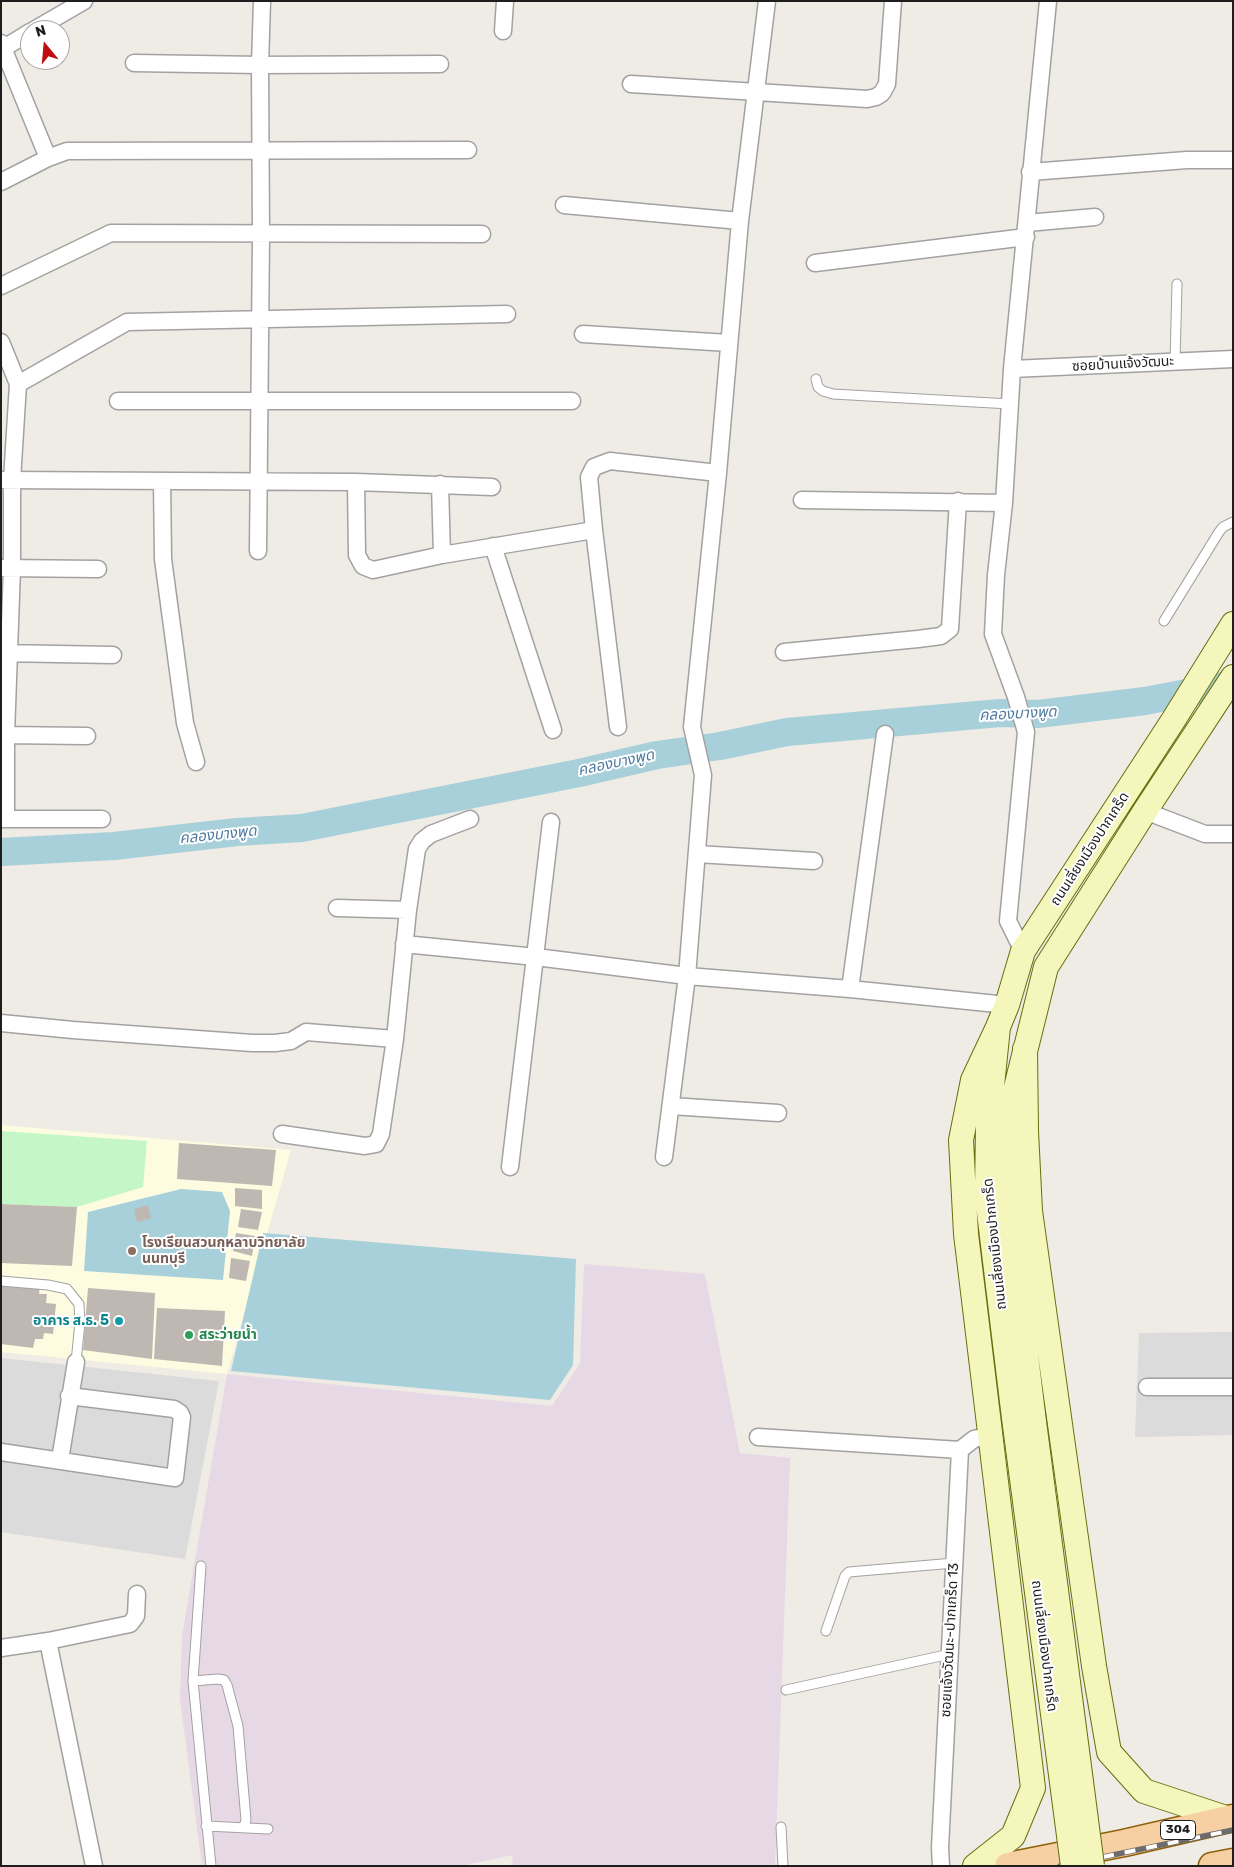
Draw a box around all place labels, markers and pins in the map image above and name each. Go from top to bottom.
place label: โรงเรียนสวนกุหลาบวิทยาลัย นนทบุรี [142,1235,305,1268]
marker: โรงเรียนสวนกุหลาบวิทยาลัย นนทบุรี [126,1245,138,1257]
place label: อาคาร ส.ธ. 5 [33,1313,109,1329]
marker: อาคาร ส.ธ. 5 [113,1315,125,1327]
place label: สระว่ายน้ำ [199,1327,257,1343]
marker: สระว่ายน้ำ [183,1329,195,1341]

